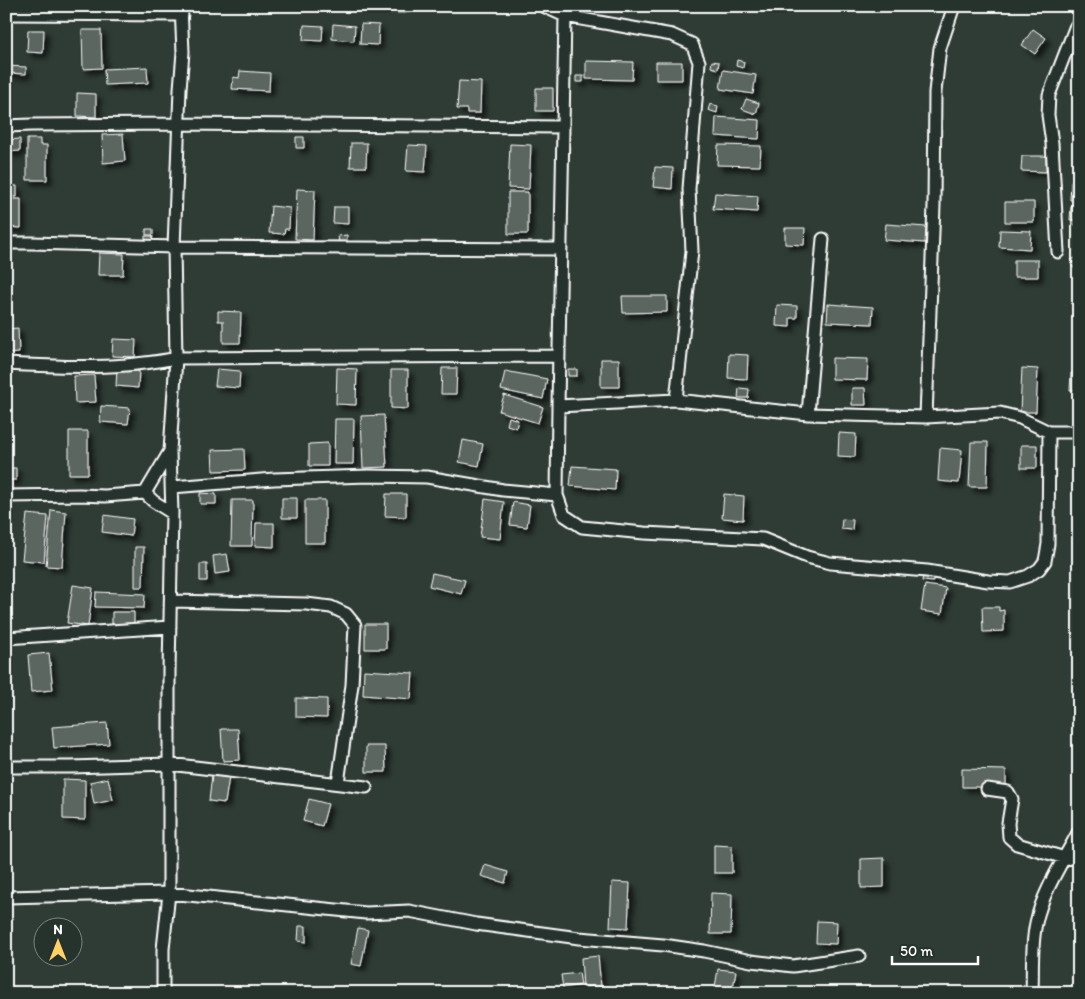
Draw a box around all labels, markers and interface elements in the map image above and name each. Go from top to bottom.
north arrow [32,916,82,966]
text: N [53,921,63,938]
scale bar [892,934,979,966]
text: 50 m [900,942,933,960]

